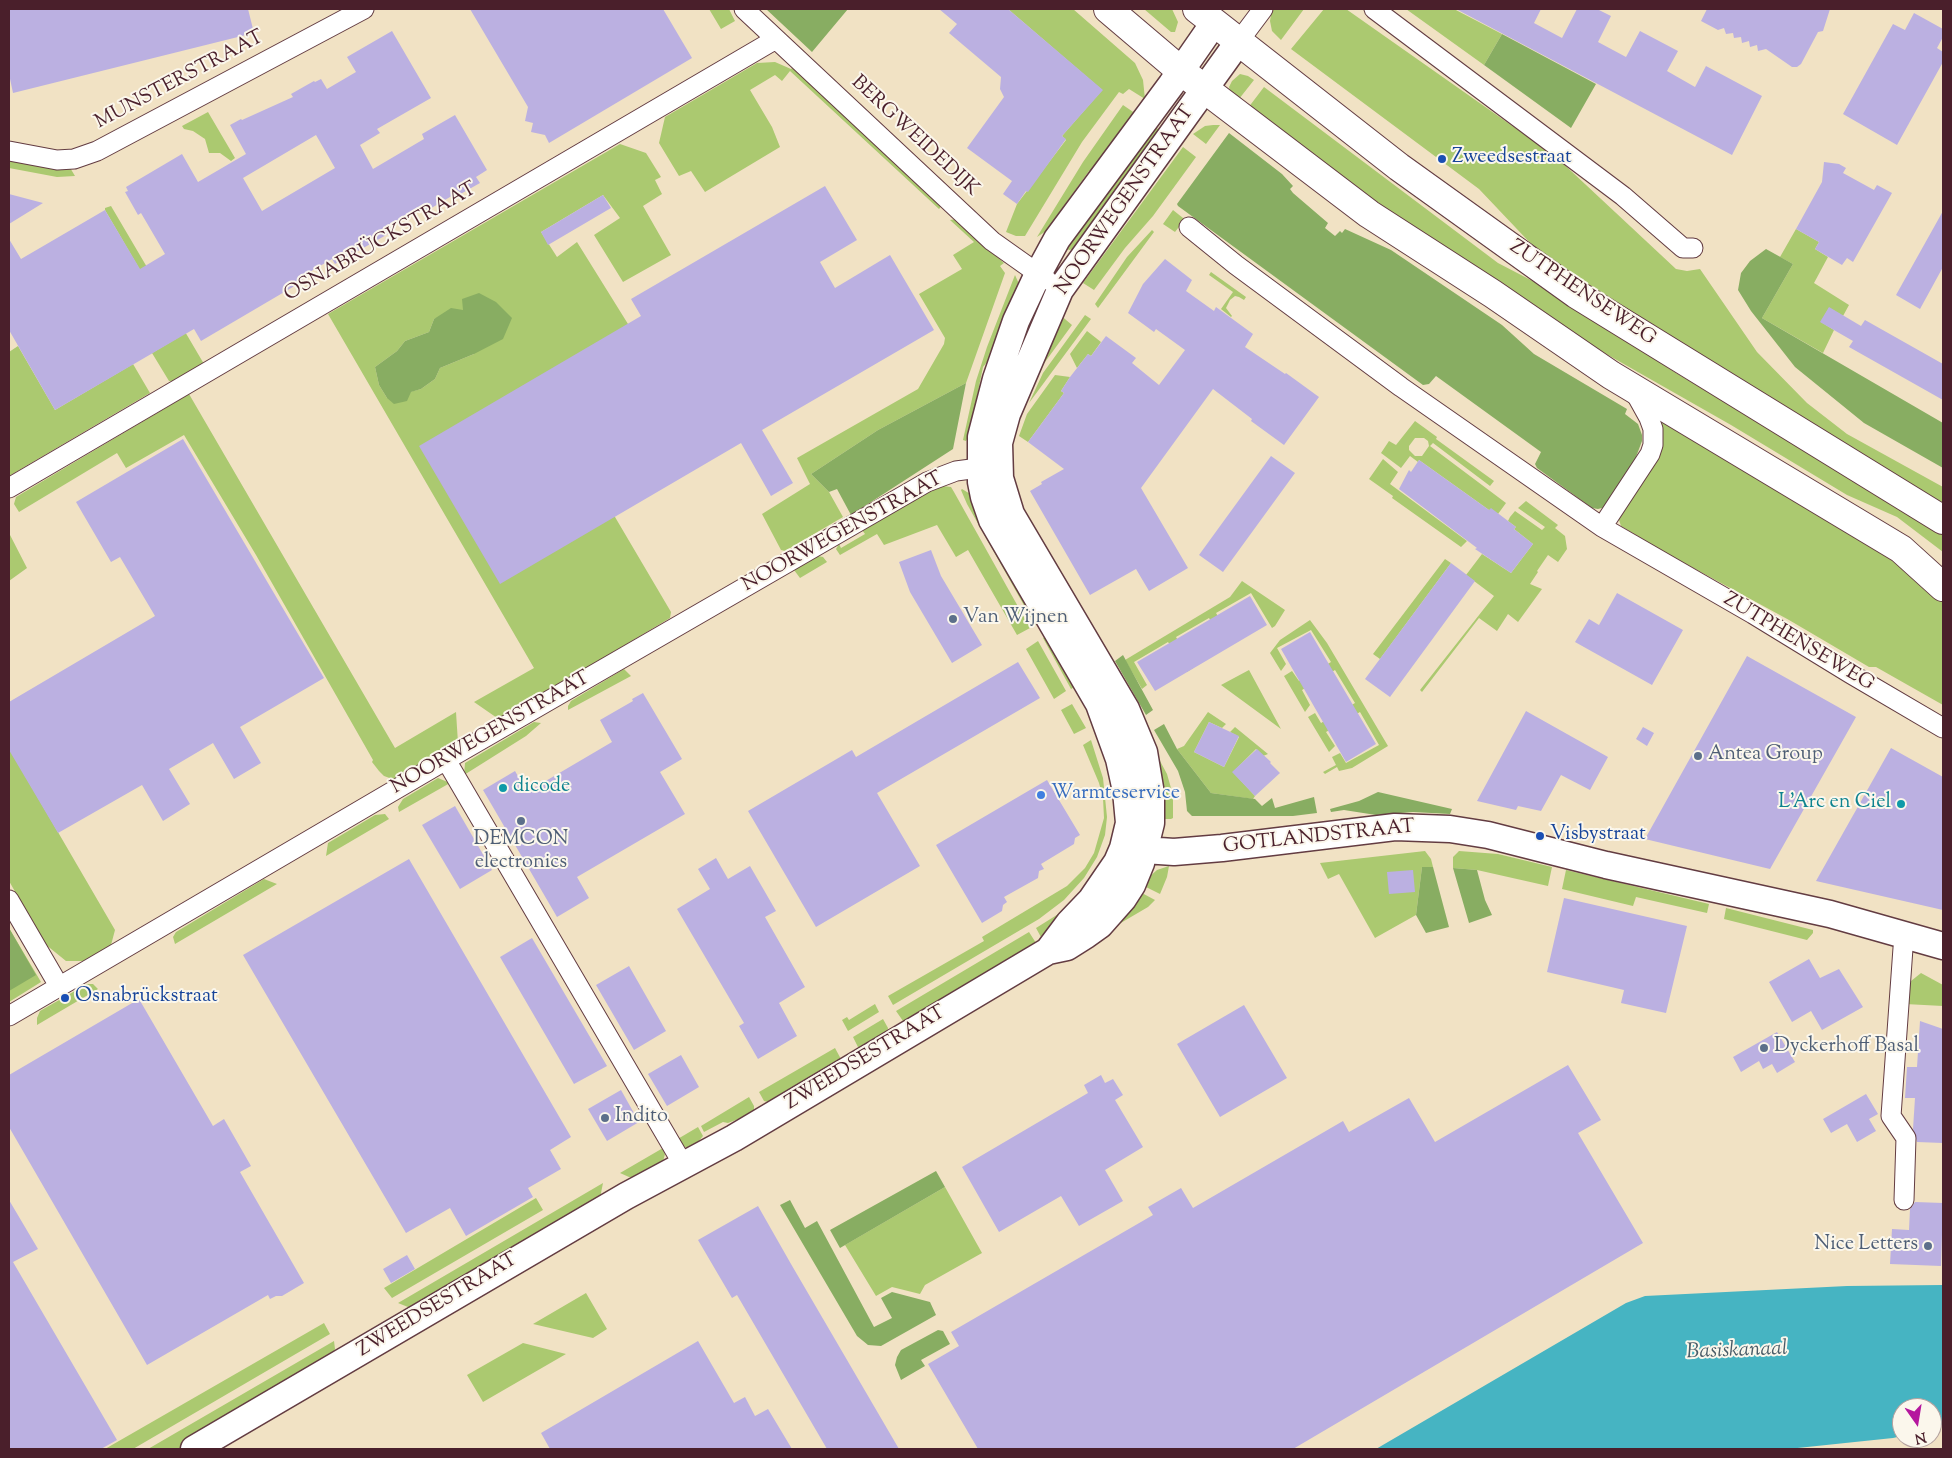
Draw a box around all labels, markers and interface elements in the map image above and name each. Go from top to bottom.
street label: MUNSTERSTRAAT [91,26,269,136]
street label: BERGWEIDEDIJK [845,72,983,202]
street label: NOORWEGENSTRAAT [1051,102,1201,300]
place label: Zweedsestraat [1452,147,1572,171]
marker: Zweedsestraat [1436,153,1448,165]
street label: OSNABRÜCKSTRAAT [281,178,481,308]
street label: ZUTPHENSEWEG [1504,236,1660,352]
street label: NOORWEGENSTRAAT [738,468,948,598]
street label: ZUTPHENSEWEG [1718,589,1878,697]
place label: Van Wijnen [963,607,1068,631]
marker: Van Wijnen [947,613,959,625]
street label: NOORWEGENSTRAAT [387,667,595,801]
place label: Antea Group [1708,744,1823,768]
marker: Antea Group [1692,750,1704,762]
place label: dicode [513,776,570,800]
marker: dicode [497,782,509,794]
place label: Warmteservice [1051,783,1180,807]
marker: Warmteservice [1035,789,1047,801]
place label: L'Arc en Ciel [1778,792,1891,816]
marker: L'Arc en Ciel [1895,798,1907,810]
marker: DEMCON electronics [515,815,527,827]
street label: GOTLANDSTRAAT [1222,816,1416,860]
place label: Visbystraat [1550,824,1646,848]
place label: DEMCON electronics [474,829,568,876]
marker: Visbystraat [1534,830,1546,842]
place label: Osnabrückstraat [75,986,218,1010]
marker: Osnabrückstraat [59,992,71,1004]
street label: ZWEEDSESTRAAT [782,1002,950,1116]
place label: Dyckerhoff Basal [1774,1036,1919,1060]
marker: Dyckerhoff Basal [1758,1042,1770,1054]
place label: Indito [615,1106,668,1130]
marker: Indito [599,1112,611,1124]
place label: Nice Letters [1814,1234,1918,1258]
marker: Nice Letters [1922,1240,1934,1252]
street label: ZWEEDSESTRAAT [354,1249,522,1363]
water label: Basiskanaal [1686,1338,1788,1366]
north arrow [1892,1398,1942,1448]
text: N [1912,1426,1928,1448]

